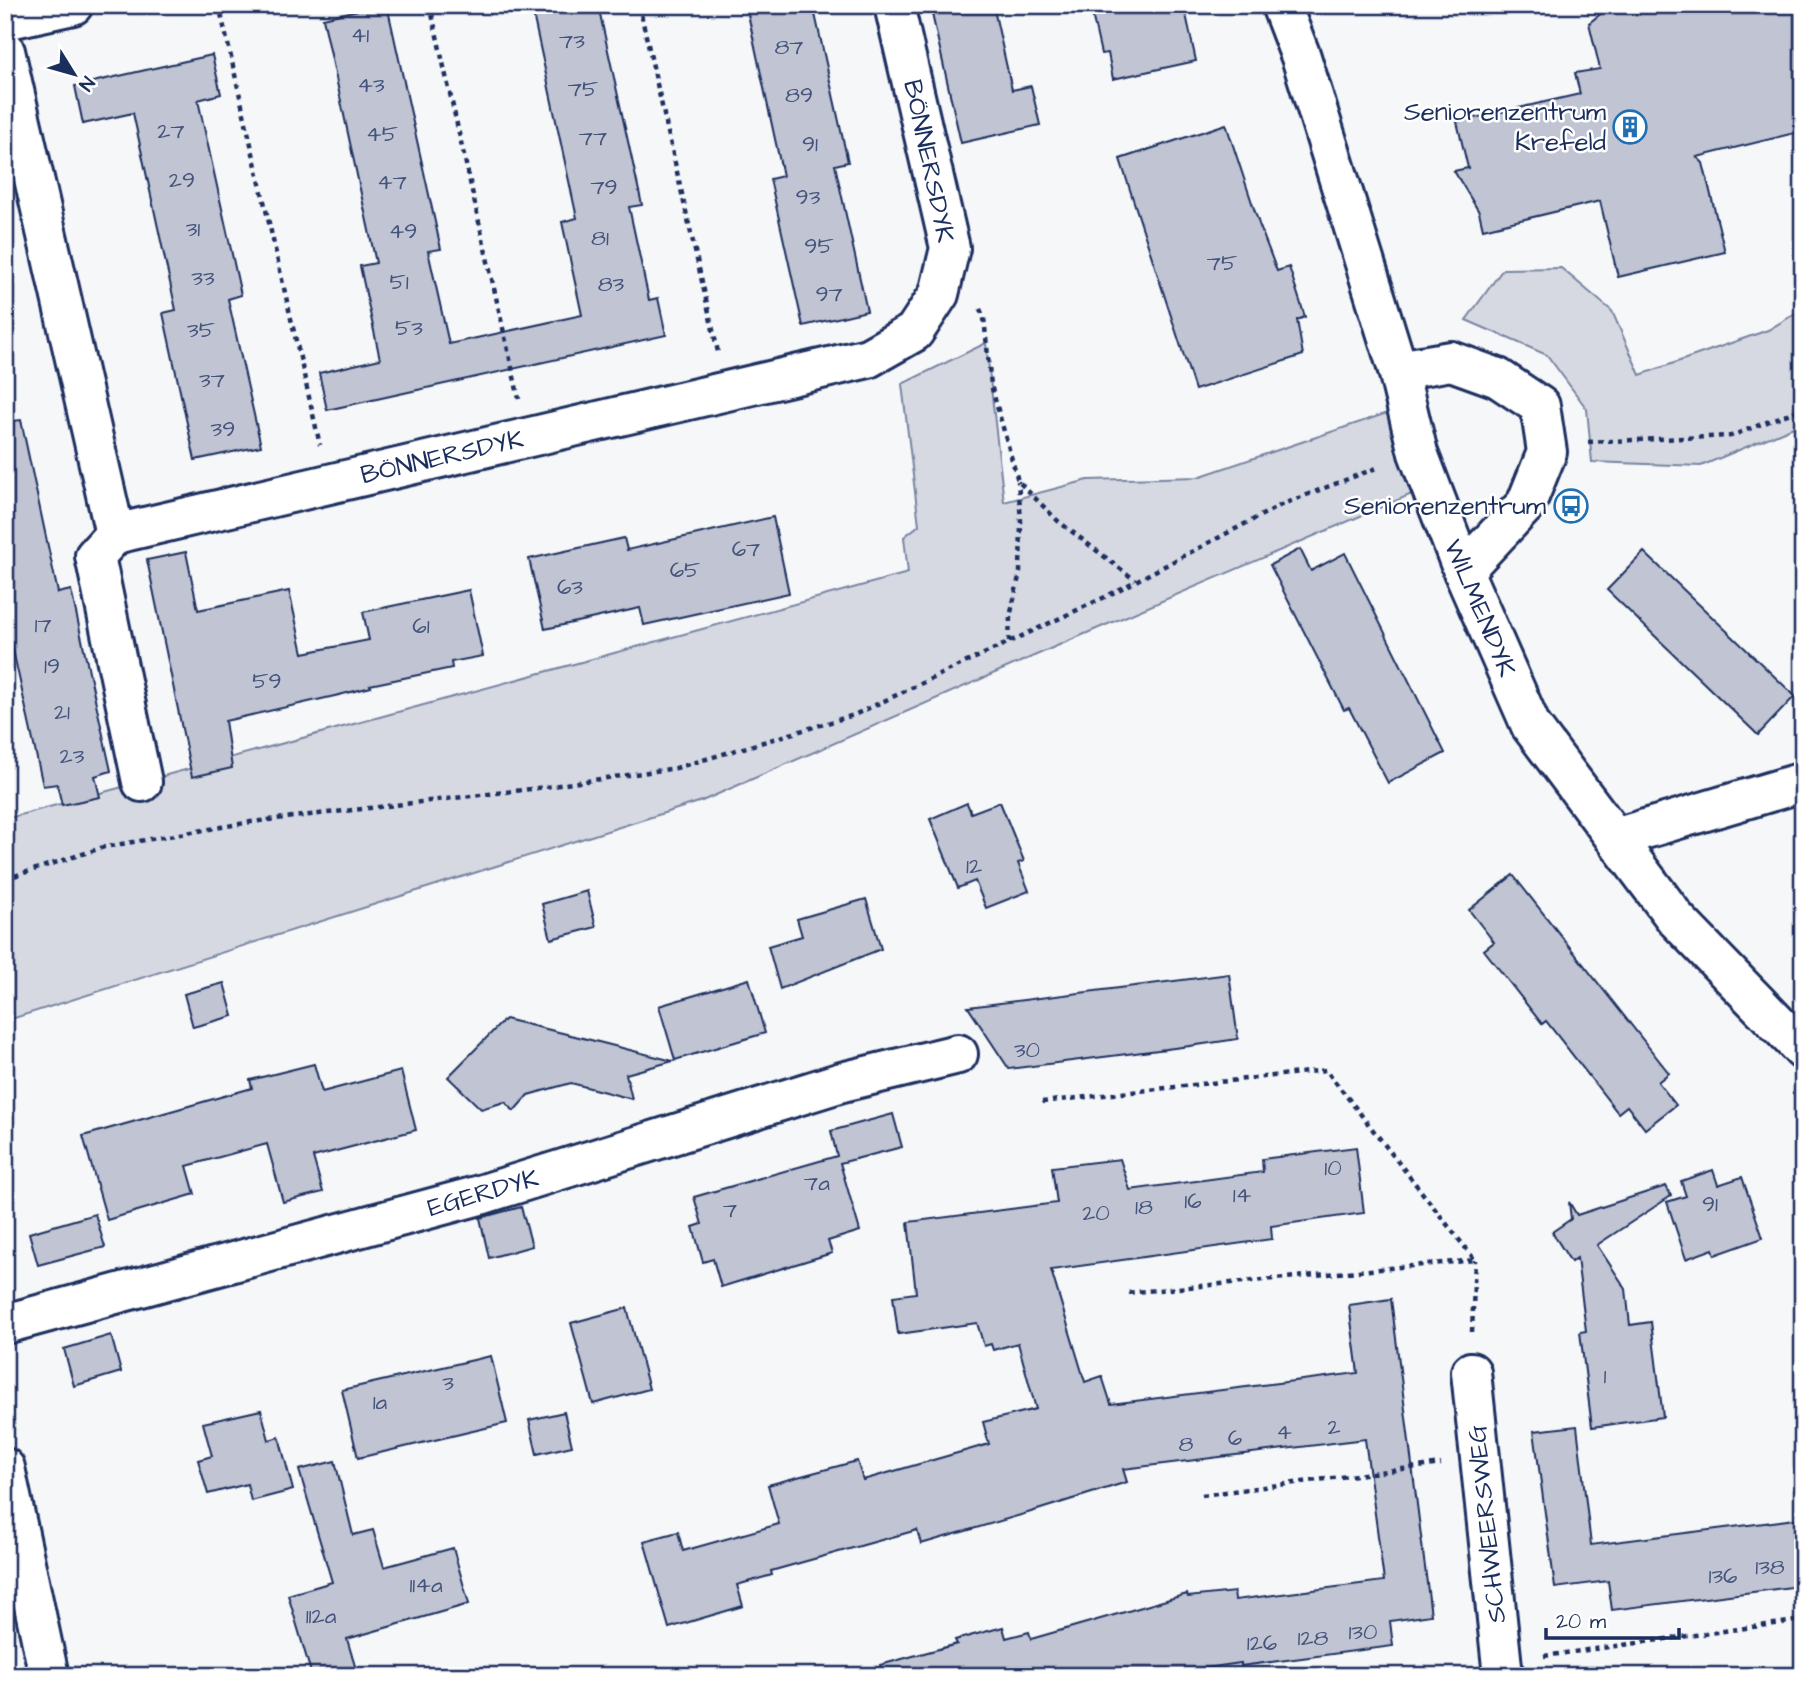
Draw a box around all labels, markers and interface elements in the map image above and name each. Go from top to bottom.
house number: 41 [351,19,369,51]
house number: 73 [559,25,585,57]
house number: 87 [774,31,804,63]
north arrow [38,38,108,108]
house number: 43 [357,69,385,101]
text: N [72,70,101,96]
house number: 75 [568,73,598,105]
street label: BÖNNERSDYK [894,76,964,246]
house number: 89 [785,79,813,111]
place label: Seniorenzentrum Krefeld [1404,94,1607,160]
building icon: Seniorenzentrum Krefeld [1611,108,1649,146]
house number: 27 [157,115,185,147]
house number: 45 [366,118,398,150]
house number: 77 [579,122,607,154]
house number: 91 [802,128,818,160]
house number: 29 [169,164,195,196]
house number: 47 [377,166,407,198]
house number: 79 [590,171,618,203]
house number: 93 [796,181,821,213]
house number: 31 [186,213,200,245]
house number: 49 [389,215,417,247]
house number: 81 [591,222,609,254]
house number: 95 [804,230,834,262]
house number: 75 [1207,247,1237,279]
house number: 33 [191,262,215,294]
house number: 51 [389,266,409,298]
house number: 83 [598,268,625,300]
house number: 97 [815,278,843,310]
house number: 53 [395,312,423,344]
house number: 35 [187,314,215,346]
house number: 37 [199,364,225,396]
house number: 39 [211,413,235,445]
street label: BÖNNERSDYK [357,421,527,493]
bus stop icon: Seniorenzentrum [1552,487,1590,525]
place label: Seniorenzentrum [1344,488,1547,524]
house number: 67 [732,533,760,565]
street label: WILMENDYK [1435,534,1525,682]
house number: 65 [670,554,700,586]
house number: 63 [557,571,583,603]
house number: 17 [34,609,52,641]
house number: 61 [412,610,430,642]
house number: 19 [44,650,60,682]
house number: 59 [252,665,282,697]
house number: 21 [54,696,70,728]
house number: 23 [60,740,85,772]
house number: 12 [966,850,982,882]
house number: 30 [1014,1034,1040,1066]
house number: 10 [1324,1152,1342,1184]
street label: EGERDYK [423,1160,543,1226]
house number: 7a [804,1167,830,1199]
house number: 14 [1233,1179,1252,1211]
house number: 16 [1184,1185,1202,1217]
house number: 91 [1702,1188,1718,1220]
house number: 18 [1135,1191,1153,1223]
house number: 7 [723,1194,737,1226]
house number: 20 [1082,1197,1110,1229]
house number: 1 [1604,1360,1607,1392]
house number: 3 [442,1367,454,1399]
house number: 1a [373,1386,388,1418]
house number: 2 [1327,1411,1341,1443]
house number: 4 [1276,1416,1292,1448]
house number: 6 [1228,1422,1242,1454]
street label: SCHWEERSWEG [1459,1423,1515,1625]
house number: 8 [1179,1428,1194,1460]
house number: 138 [1755,1551,1785,1583]
house number: 136 [1708,1560,1738,1592]
house number: 114a [409,1569,443,1601]
scale bar [1546,1597,1678,1641]
house number: 112a [306,1600,337,1632]
text: 20 m [1556,1607,1607,1636]
house number: 130 [1348,1616,1378,1648]
house number: 128 [1297,1622,1329,1654]
house number: 126 [1247,1627,1277,1659]

